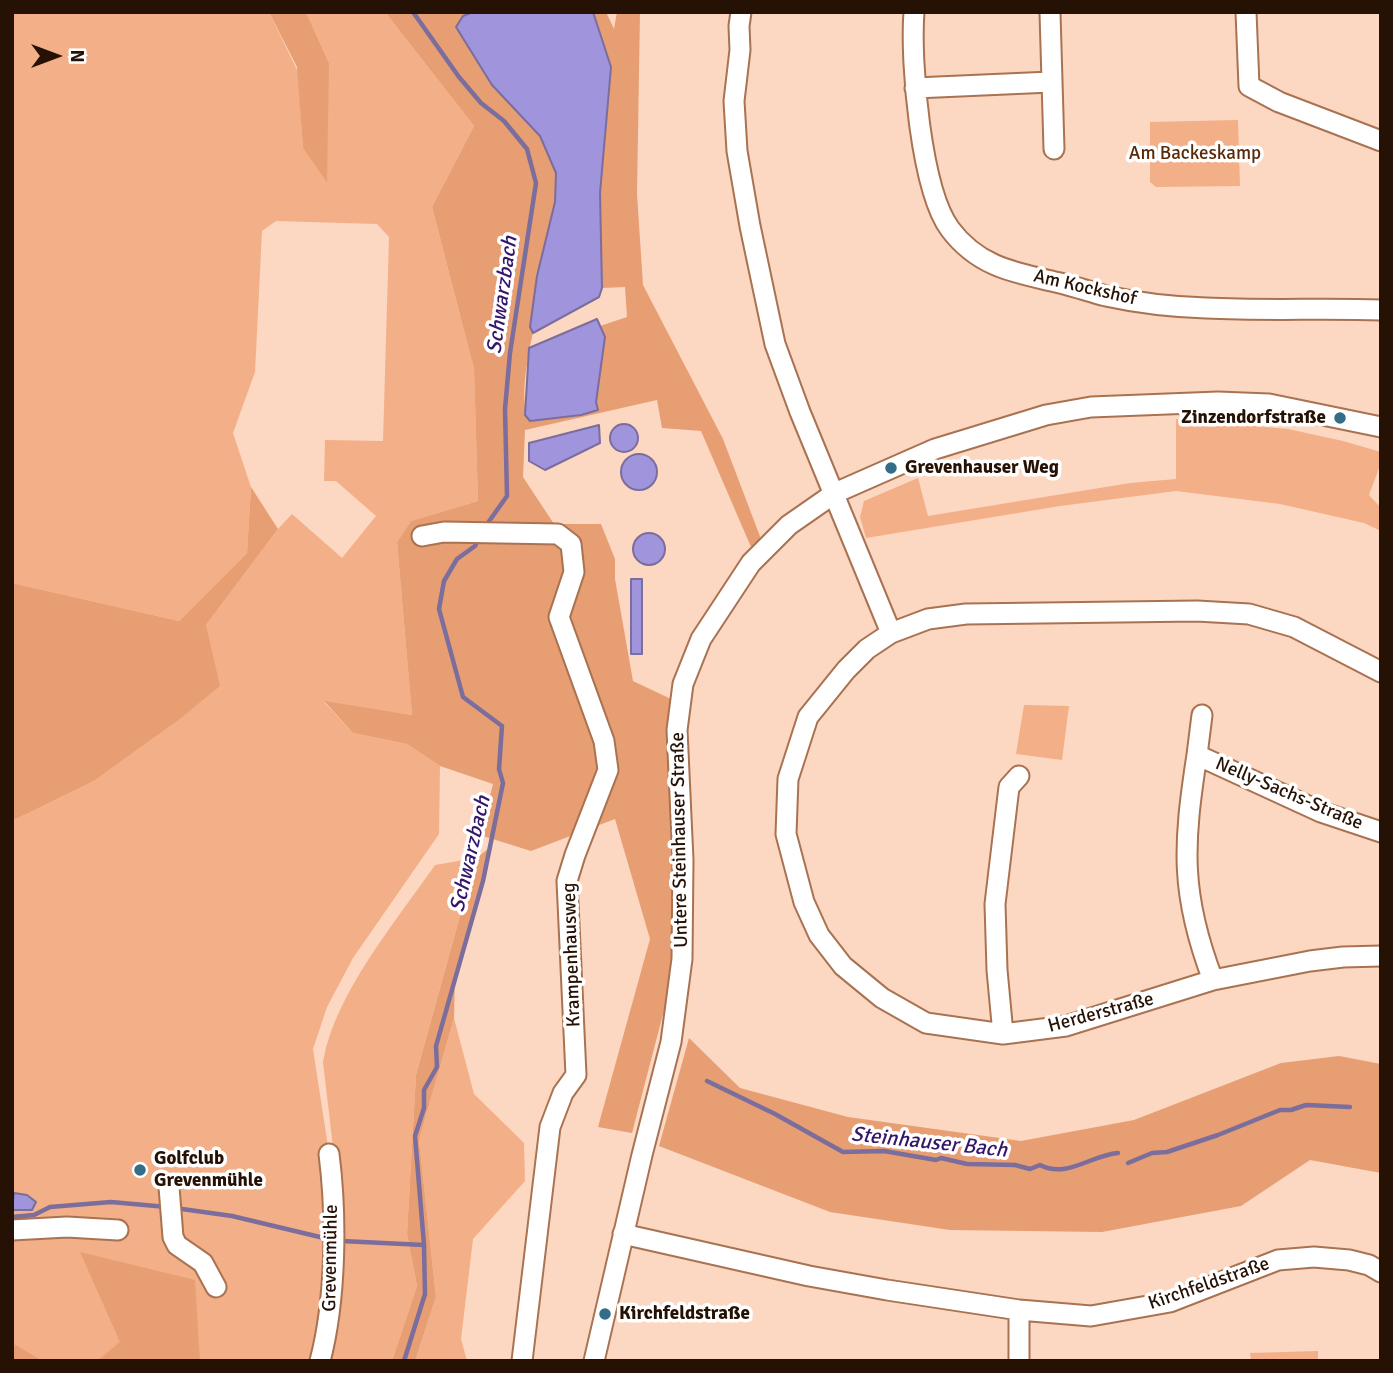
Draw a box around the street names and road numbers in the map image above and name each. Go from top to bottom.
street label: Am Kockshof [1031,265,1139,311]
street label: Untere Steinhauser Straße [667,732,693,948]
street label: Nelly-Sachs-Straße [1212,753,1366,835]
street label: Krampenhausweg [558,882,586,1028]
street label: Herderstraße [1046,988,1156,1038]
street label: Grevenmühle [319,1204,343,1312]
street label: Kirchfeldstraße [1145,1253,1273,1315]

